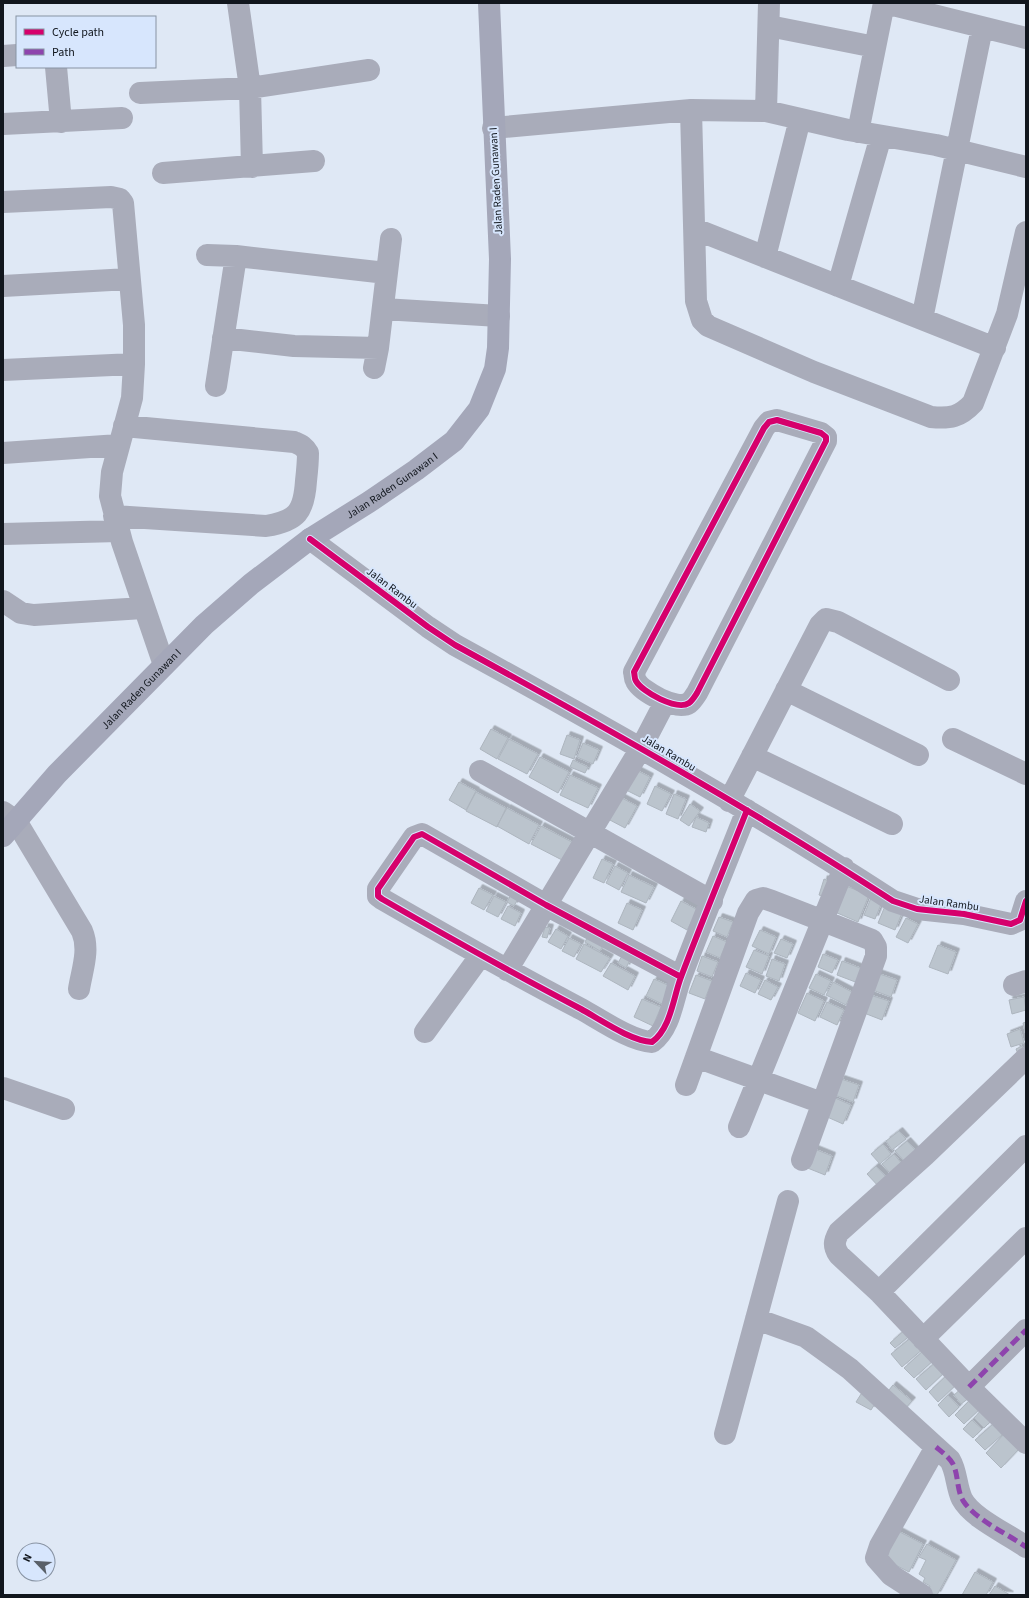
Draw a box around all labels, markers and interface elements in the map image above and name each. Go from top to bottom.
legend [16,16,156,68]
text: Cycle path [52,24,104,41]
text: Path [52,44,75,61]
street label: Jalan Raden Gunawan I [486,127,506,235]
street label: Jalan Raden Gunawan I [343,449,441,522]
street label: Jalan Rambu [363,564,421,612]
street label: Jalan Raden Gunawan I [98,645,184,732]
street label: Jalan Rambu [639,731,699,775]
street label: Jalan Rambu [918,891,980,915]
north arrow [16,1542,56,1582]
text: N [19,1551,36,1564]

